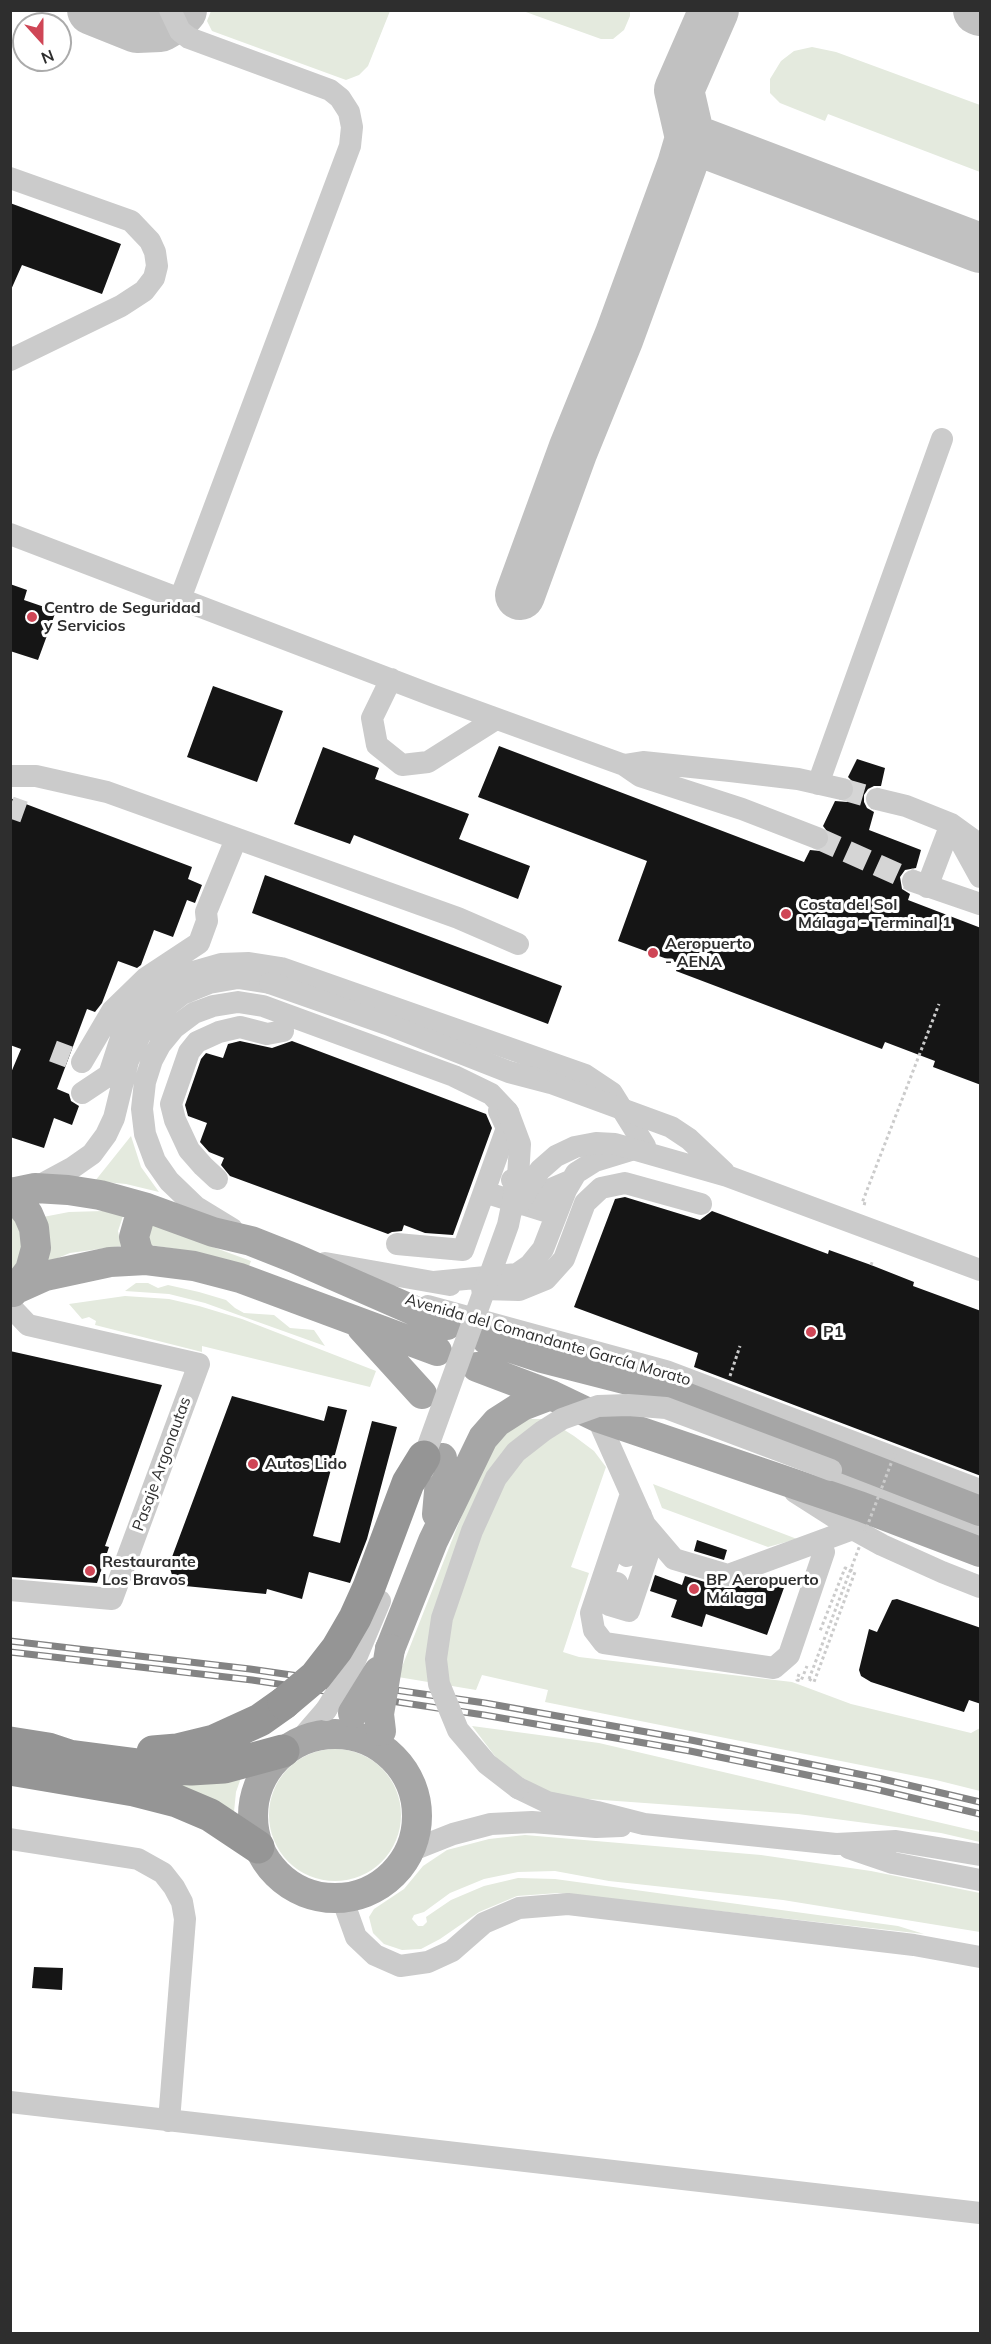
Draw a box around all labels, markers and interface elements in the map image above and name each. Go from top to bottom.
north arrow [12,12,72,72]
text: N [39,45,57,68]
place label: Centro de Seguridad y Servicios [44,598,201,636]
marker: Centro de Seguridad y Servicios [25,610,39,624]
place label: Costa del Sol Málaga - Terminal 1 [798,895,952,933]
marker: Costa del Sol Málaga - Terminal 1 [779,907,793,921]
place label: Aeropuerto - AENA [665,934,752,972]
marker: Aeropuerto - AENA [646,946,660,960]
street label: Avenida del Comandante García Morato [403,1290,693,1390]
place label: P1 [823,1322,843,1342]
marker: P1 [804,1325,818,1339]
street label: Pasaje Argonautas [129,1394,195,1534]
place label: Autos Lido [265,1454,347,1474]
marker: Autos Lido [246,1457,260,1471]
place label: Restaurante Los Bravos [102,1552,196,1590]
marker: Restaurante Los Bravos [83,1564,97,1578]
place label: BP Aeropuerto Málaga [706,1570,819,1608]
marker: BP Aeropuerto Málaga [687,1582,701,1596]

